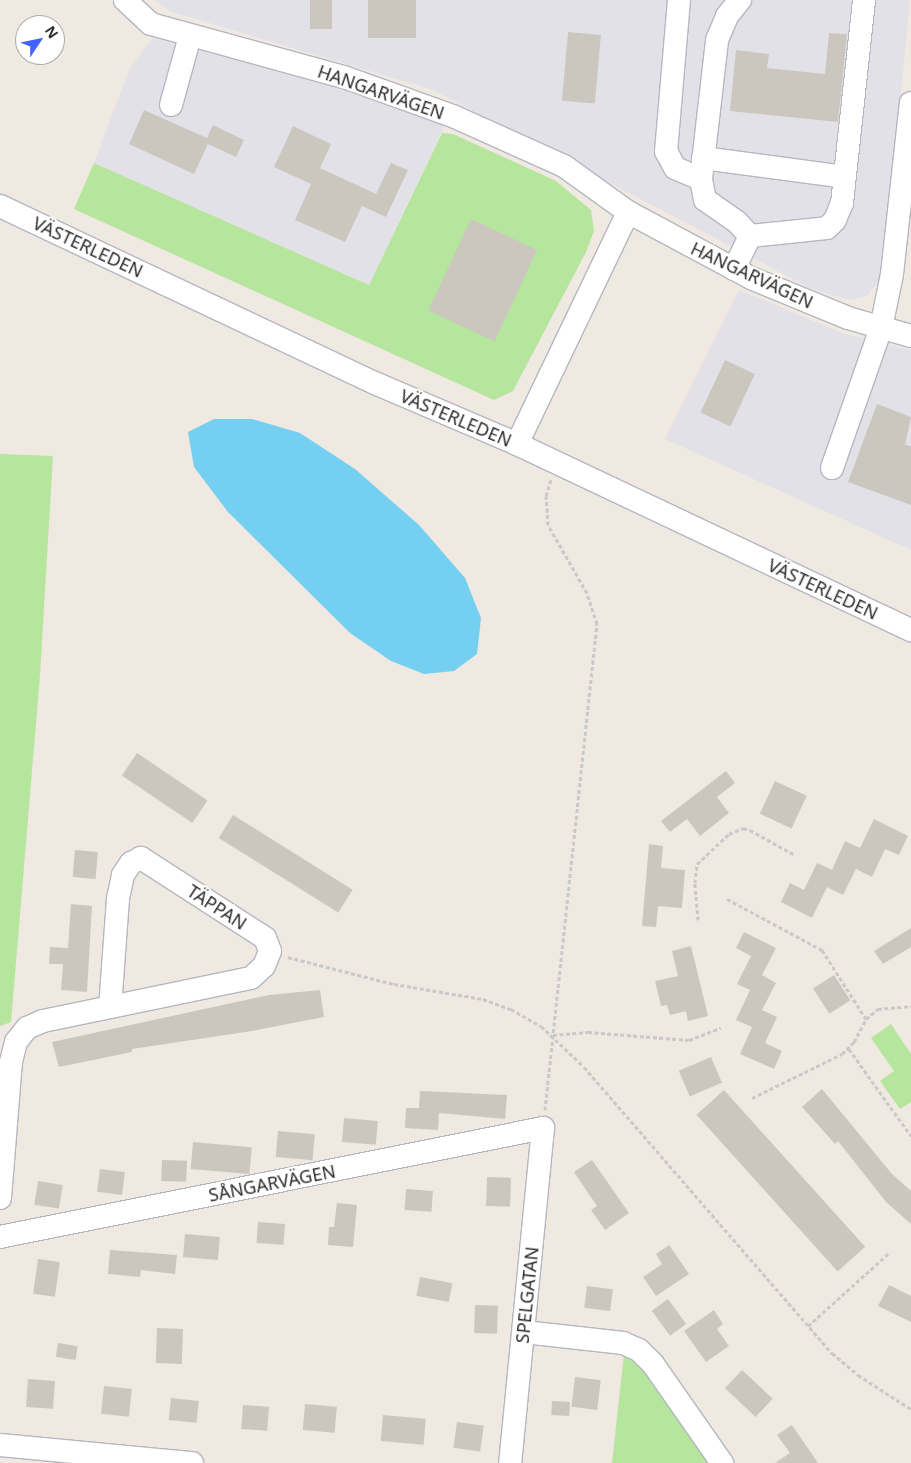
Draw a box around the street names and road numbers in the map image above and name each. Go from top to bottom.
street label: HANGARVÄGEN [315,60,447,124]
street label: VÄSTERLEDEN [30,212,146,282]
street label: HANGARVÄGEN [687,237,817,313]
street label: VÄSTERLEDEN [397,385,515,451]
street label: VÄSTERLEDEN [765,554,881,624]
street label: TÄPPAN [183,880,251,934]
street label: SÅNGARVÄGEN [207,1160,337,1206]
street label: SPELGATAN [511,1246,543,1344]

